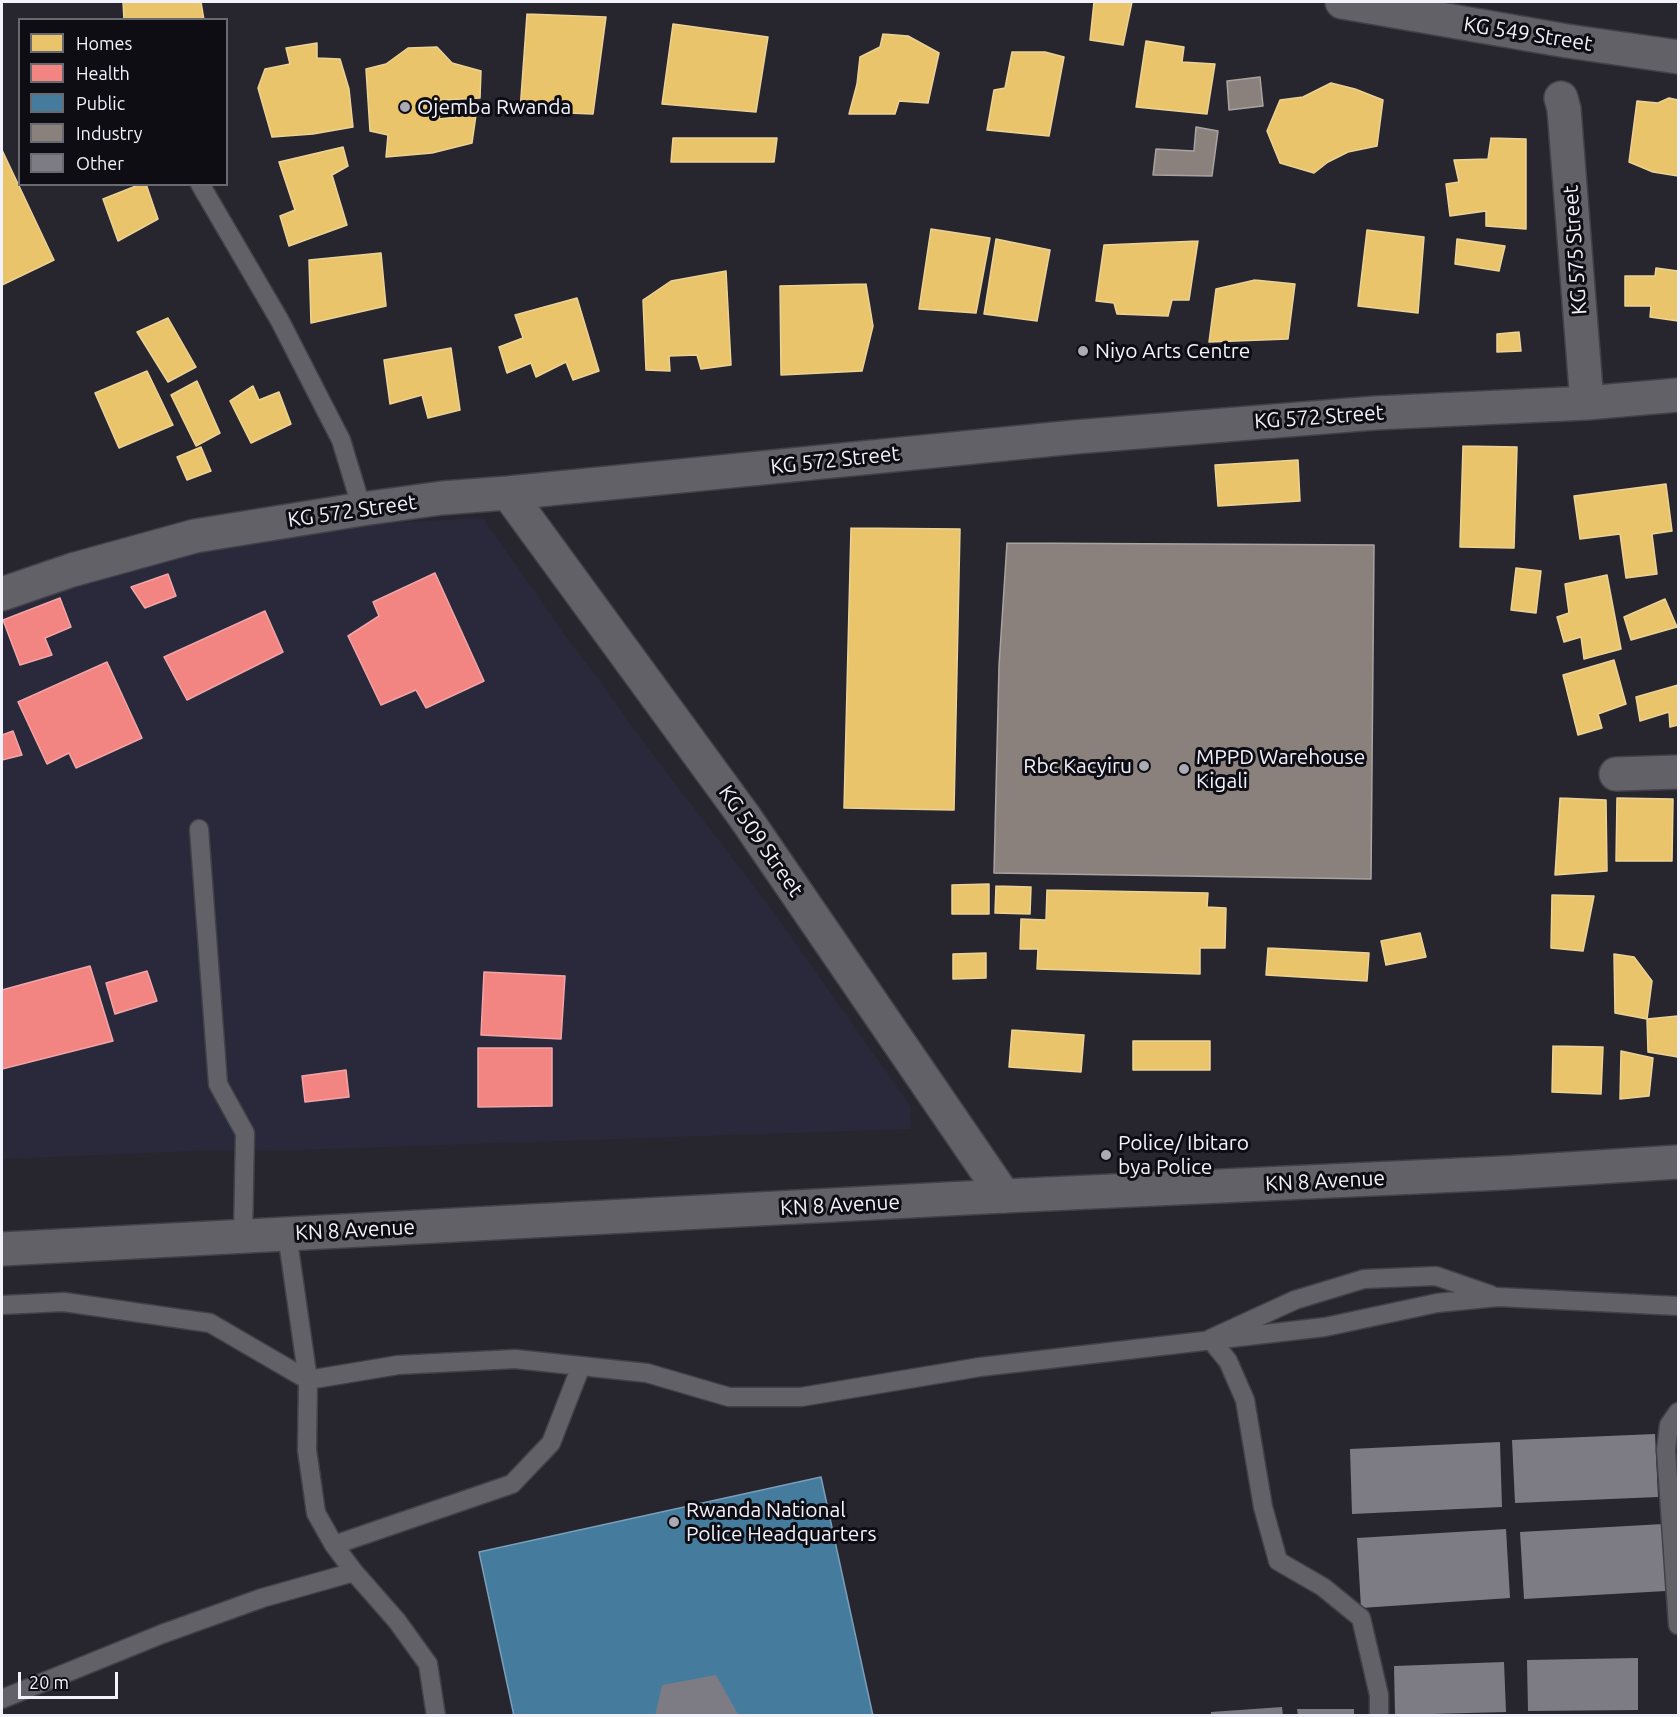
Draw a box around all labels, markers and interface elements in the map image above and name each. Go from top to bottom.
street label: KG 549 Street [1462,11,1594,57]
legend [18,18,228,186]
text: Homes [76,33,132,53]
text: Health [76,63,130,83]
text: Public [76,93,125,113]
place label: Ojemba Rwanda [417,94,571,120]
marker: Ojemba Rwanda [398,100,412,114]
text: Industry [76,123,142,143]
text: Other [76,153,124,173]
street label: KG 575 Street [1558,184,1592,316]
place label: Niyo Arts Centre [1095,338,1250,364]
marker: Niyo Arts Centre [1076,344,1090,358]
street label: KG 572 Street [1253,400,1385,434]
street label: KG 572 Street [769,441,901,479]
street label: KG 572 Street [286,489,418,533]
place label: MPPD Warehouse Kigali [1196,744,1365,794]
place label: Rbc Kacyiru [1023,753,1132,779]
marker: Rbc Kacyiru [1137,759,1151,773]
marker: MPPD Warehouse Kigali [1177,762,1191,776]
street label: KG 509 Street [713,781,809,901]
place label: Police/ Ibitaro bya Police [1118,1130,1249,1180]
marker: Police/ Ibitaro bya Police [1099,1148,1113,1162]
street label: KN 8 Avenue [1264,1165,1386,1197]
street label: KN 8 Avenue [779,1189,901,1221]
street label: KN 8 Avenue [294,1214,416,1246]
place label: Rwanda National Police Headquarters [686,1497,877,1547]
marker: Rwanda National Police Headquarters [667,1515,681,1529]
scale bar [21,1660,122,1698]
text: 20 m [29,1672,69,1692]

